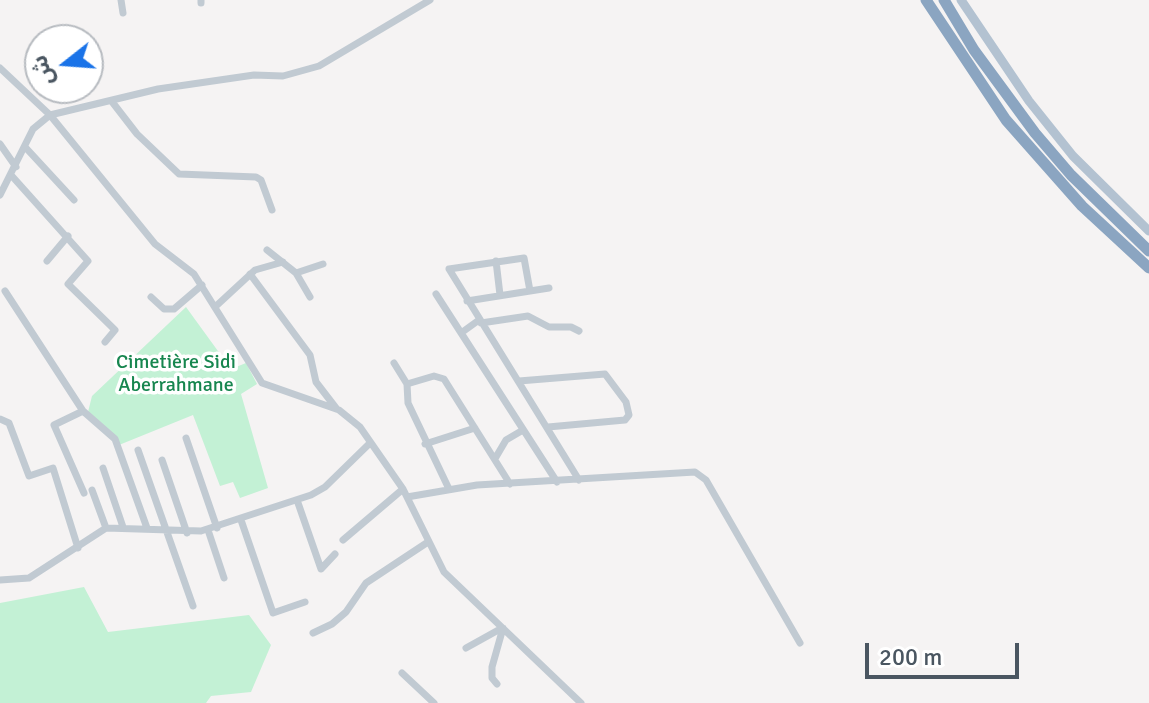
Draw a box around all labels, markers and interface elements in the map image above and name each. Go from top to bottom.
north arrow [24,24,104,104]
text: ش [25,52,60,89]
park label: Cimetière Sidi Aberrahmane [116,351,236,398]
scale bar [869,627,1023,677]
text: 200 m [879,642,942,672]

